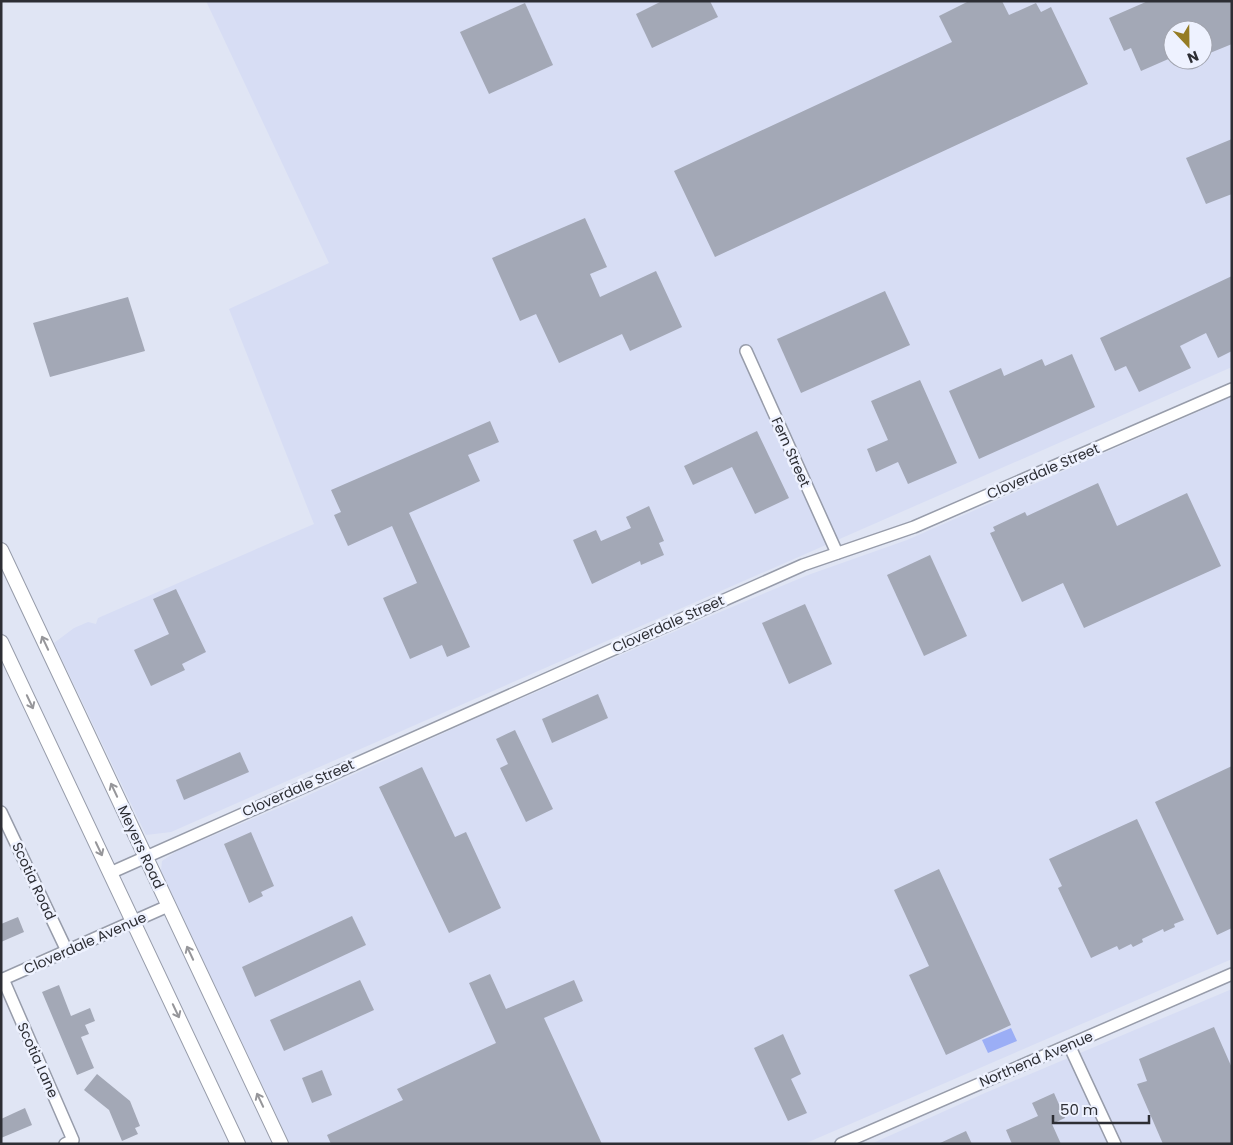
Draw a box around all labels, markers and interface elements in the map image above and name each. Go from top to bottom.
north arrow [1163,20,1213,70]
text: N [1184,46,1201,68]
street label: Fern Street [767,414,815,490]
street label: Cloverdale Street [984,438,1102,504]
street label: Cloverdale Street [609,590,727,658]
one-way arrow [39,636,49,651]
one-way arrow [25,694,35,709]
street label: Cloverdale Street [239,754,357,822]
one-way arrow [108,783,118,798]
street label: Meyers Road [113,802,169,892]
street label: Scotia Road [7,839,61,923]
one-way arrow [95,841,104,856]
street label: Cloverdale Avenue [20,907,150,979]
one-way arrow [185,946,195,961]
one-way arrow [171,1004,181,1019]
street label: Scotia Lane [12,1019,64,1101]
street label: Northend Avenue [976,1026,1096,1092]
scale bar [1053,1092,1149,1124]
one-way arrow [254,1093,264,1108]
text: 50 m [1060,1099,1098,1120]

